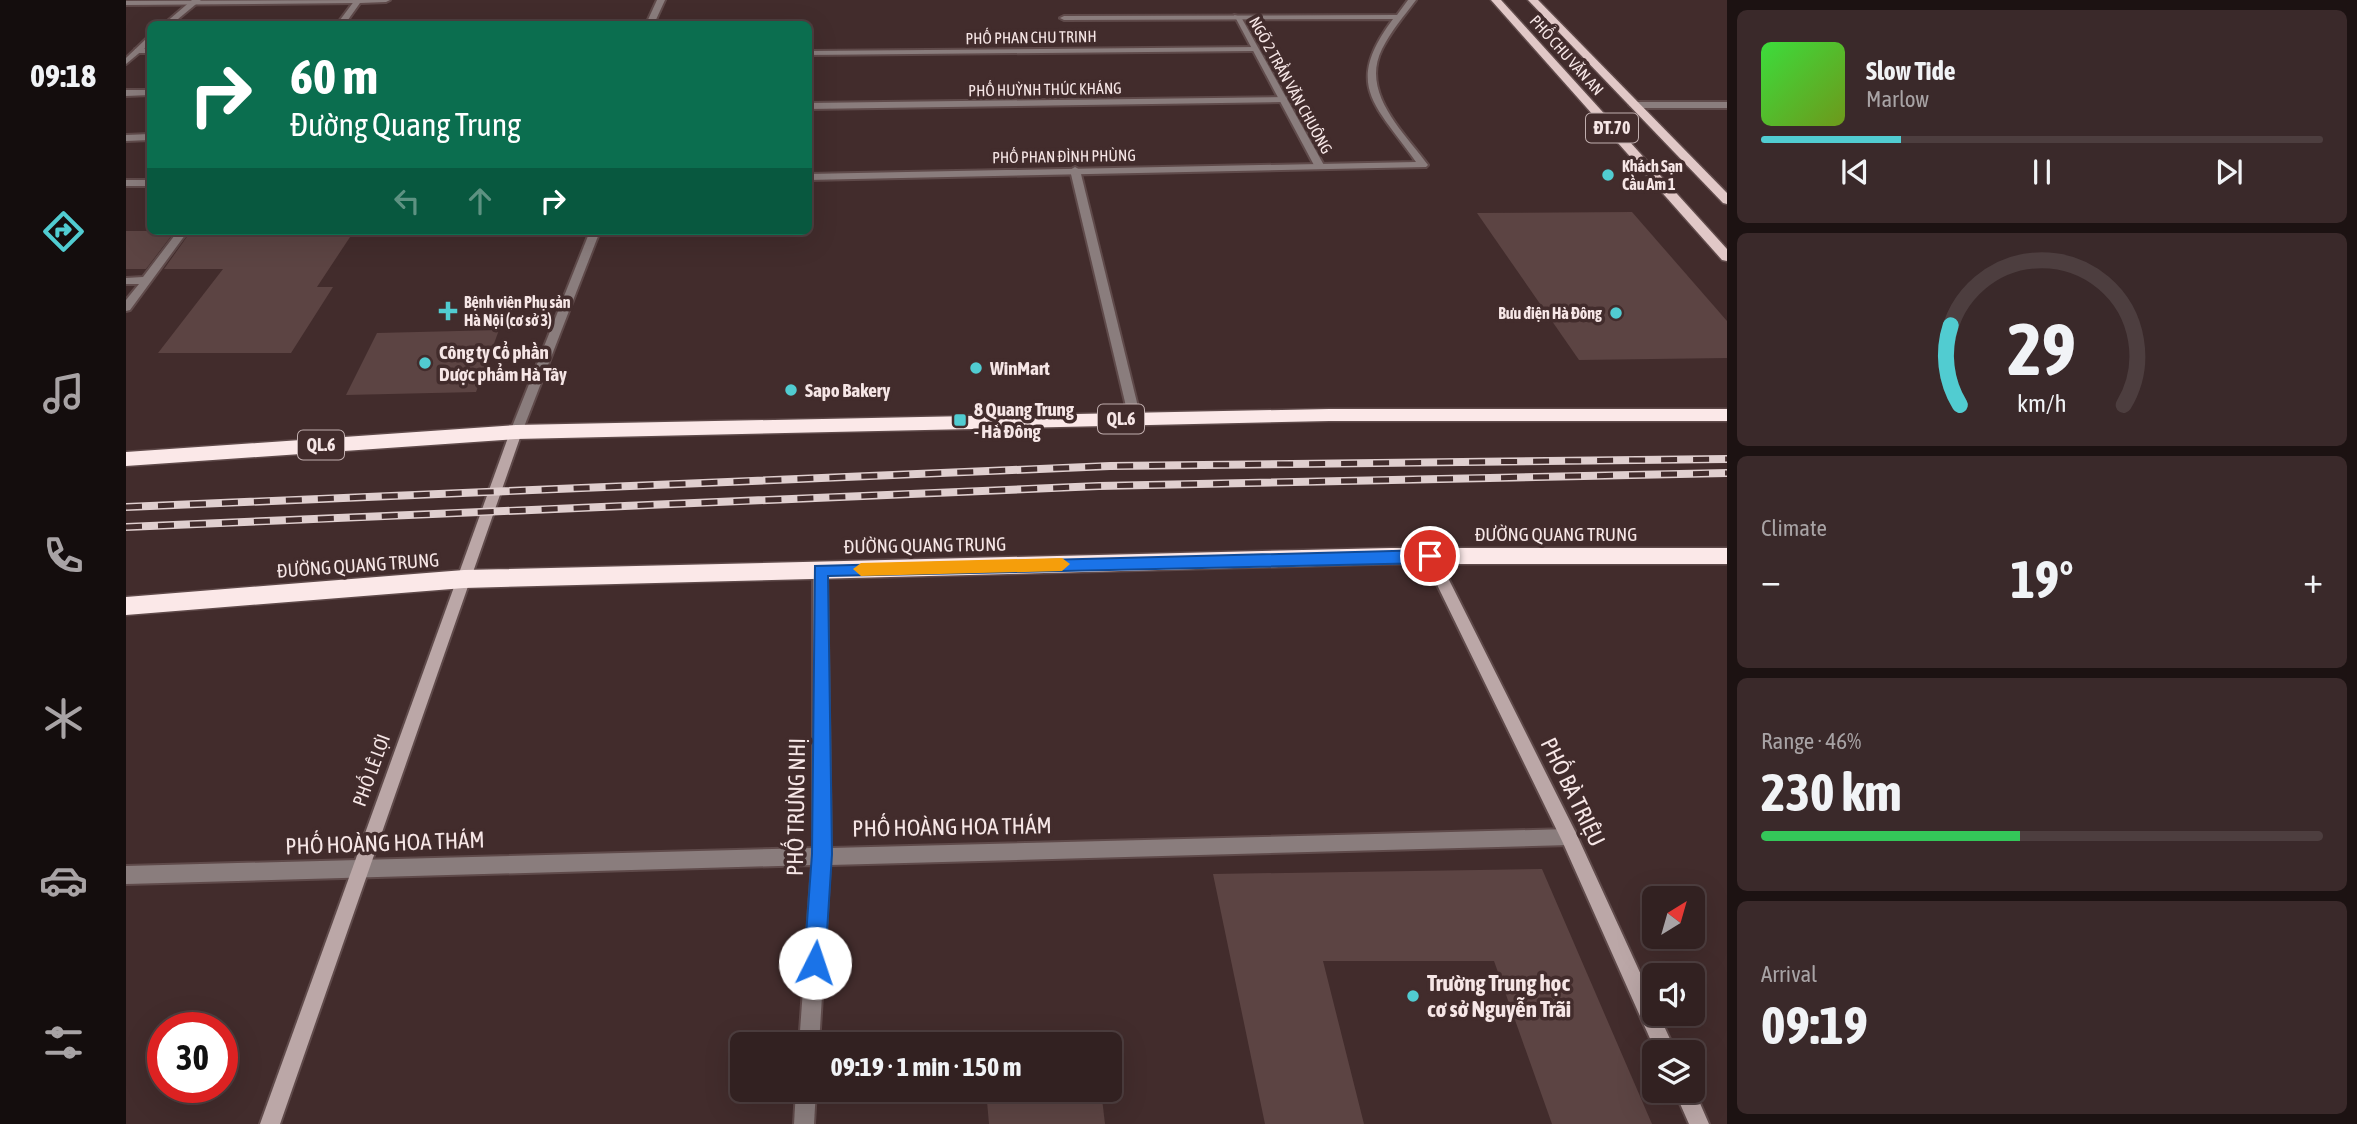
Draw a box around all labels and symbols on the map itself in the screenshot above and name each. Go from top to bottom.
street label: PHỐ CHU VĂN AN [1526,10,1609,99]
street label: NGÕ 2 TRẦN VĂN CHUÔNG [1246,12,1338,157]
street label: PHỐ PHAN CHU TRINH [965,25,1097,47]
street label: PHỐ HUỲNH THÚC KHÁNG [968,77,1122,99]
road number: ĐT.70 [1586,113,1638,142]
street label: PHỐ PHAN ĐÌNH PHÙNG [992,144,1136,166]
place label: Khách Sạn Cầu Am 1 [1622,157,1683,193]
marker: Khách Sạn Cầu Am 1 [1600,167,1616,183]
place label: Bệnh viện Phụ sản Hà Nội (cơ sở 3) [464,293,571,329]
marker: Bệnh viện Phụ sản Hà Nội (cơ sở 3) [438,301,458,321]
place label: Bưu điện Hà Đông [1498,304,1602,322]
marker: Bưu điện Hà Đông [1608,305,1624,321]
place label: Công ty Cổ phần Dược phẩm Hà Tây [439,341,567,385]
marker: Công ty Cổ phần Dược phẩm Hà Tây [417,355,433,371]
place label: WinMart [989,357,1050,379]
marker: WinMart [968,360,984,376]
place label: Sapo Bakery [805,379,890,401]
marker: Sapo Bakery [783,382,799,398]
place label: 8 Quang Trung - Hà Đông [974,398,1075,442]
road number: QL.6 [1098,404,1144,433]
marker: 8 Quang Trung - Hà Đông [952,412,968,428]
road number: QL.6 [298,430,344,460]
street label: ĐƯỜNG QUANG TRUNG [1475,523,1637,545]
pin [1400,526,1460,586]
street label: ĐƯỜNG QUANG TRUNG [843,533,1007,557]
street label: ĐƯỜNG QUANG TRUNG [276,548,440,582]
street label: PHỐ LÊ LỢI [347,731,394,809]
street label: PHỐ BÀ TRIỆU [1536,733,1612,850]
street label: PHỐ TRƯNG NHỊ [780,738,810,876]
street label: PHỐ HOÀNG HOA THÁM [852,810,1052,842]
street label: PHỐ HOÀNG HOA THÁM [285,825,485,859]
north arrow [1642,886,1704,948]
position arrow [778,926,852,1000]
place label: Trường Trung học cơ sở Nguyễn Trãi [1427,970,1571,1022]
marker: Trường Trung học cơ sở Nguyễn Trãi [1405,988,1421,1004]
speed limit sign: 30 [147,1012,238,1103]

